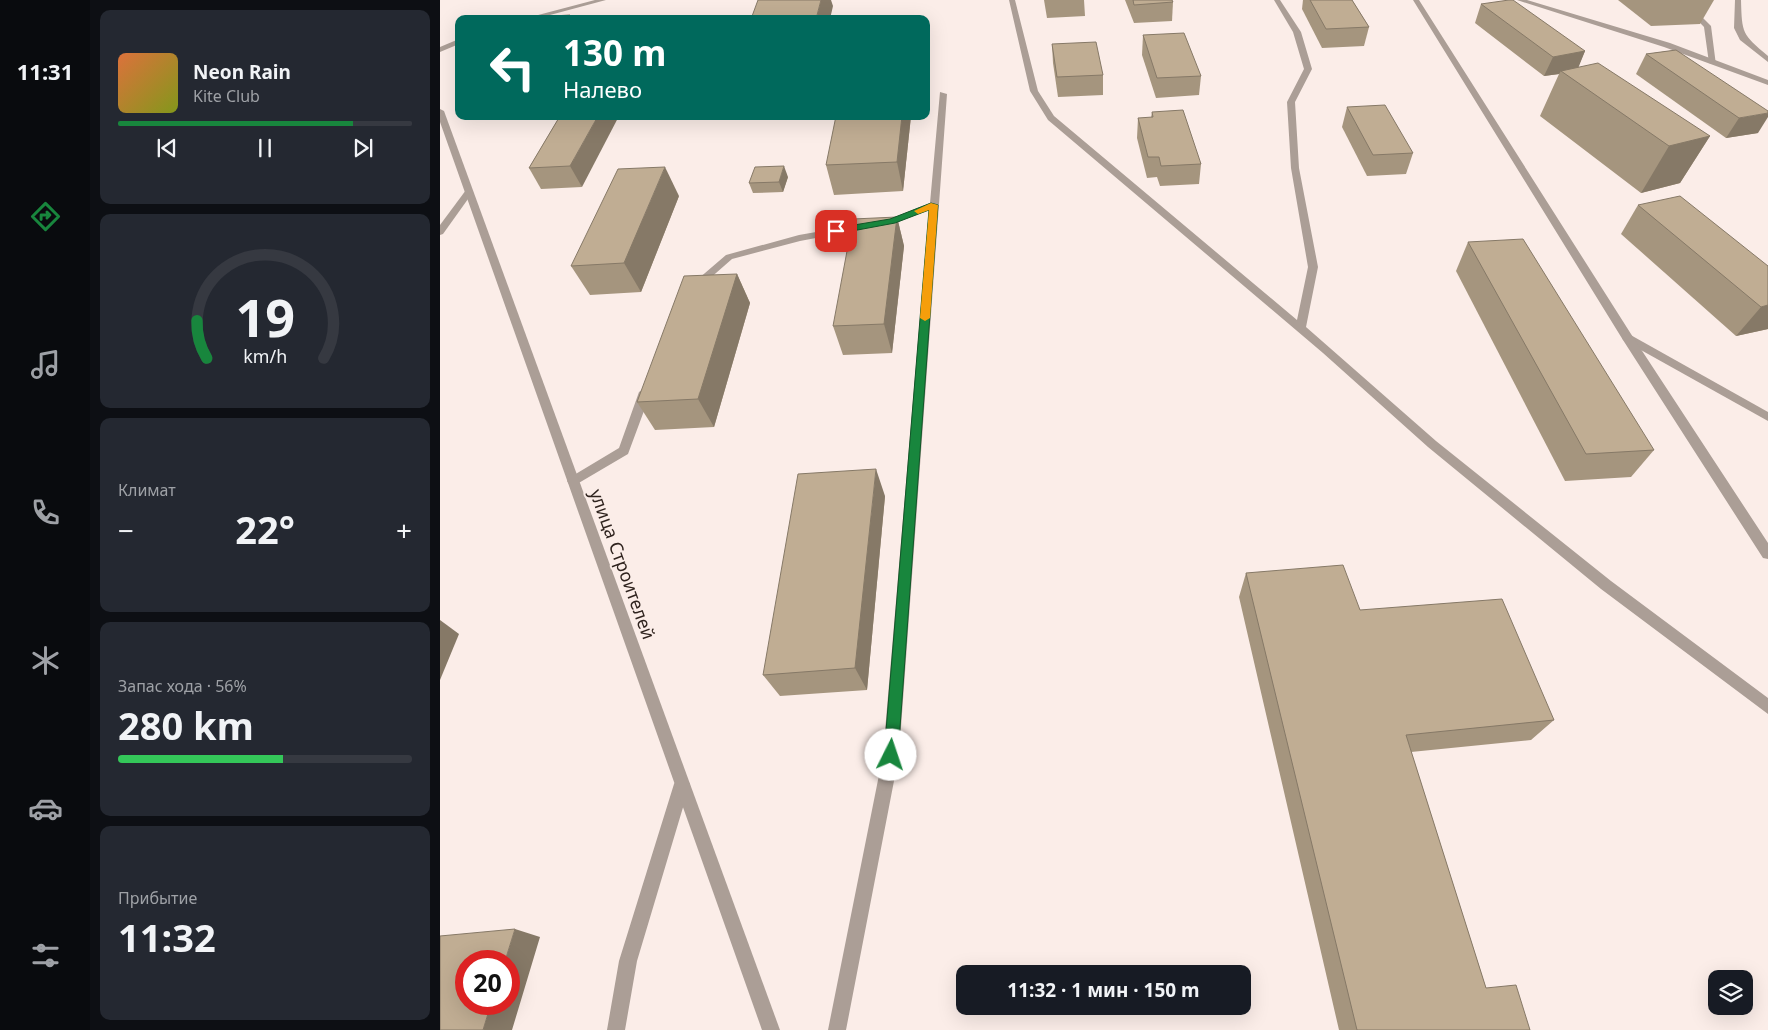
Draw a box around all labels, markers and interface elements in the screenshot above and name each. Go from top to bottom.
text: 130 m [563,29,666,76]
icon: left [480,35,545,100]
text: 11:31 [17,56,73,86]
text: Neon Rain [193,59,291,85]
text: Налево [563,74,642,104]
text: Kite Club [193,85,260,107]
icon: previous [153,134,181,162]
icon: pause [251,134,279,162]
icon: next [349,134,377,162]
icon: directions [28,199,63,234]
pin [815,210,857,252]
icon: arrive [822,217,850,245]
text: 19 [235,281,295,352]
text: km/h [243,344,287,368]
icon: music [28,347,63,382]
text: Климат [118,479,176,501]
street label: улица Строителей [585,486,661,642]
icon: phone [28,495,63,530]
text: 22° [235,503,295,555]
text: − [118,511,134,549]
text: + [396,511,412,549]
icon: climate [28,643,63,678]
text: Запас хода · 56% [118,675,247,697]
text: 280 km [118,699,254,751]
position arrow [864,728,916,780]
icon: car [28,791,63,826]
text: Прибытие [118,887,197,909]
text: 11:32 [118,911,216,963]
icon: filters [28,938,63,973]
speed limit sign: 20 [455,950,520,1015]
map controls [1708,970,1753,1015]
button: layers [1708,970,1753,1015]
text: 11:32 · 1 мин · 150 m [1007,977,1200,1003]

